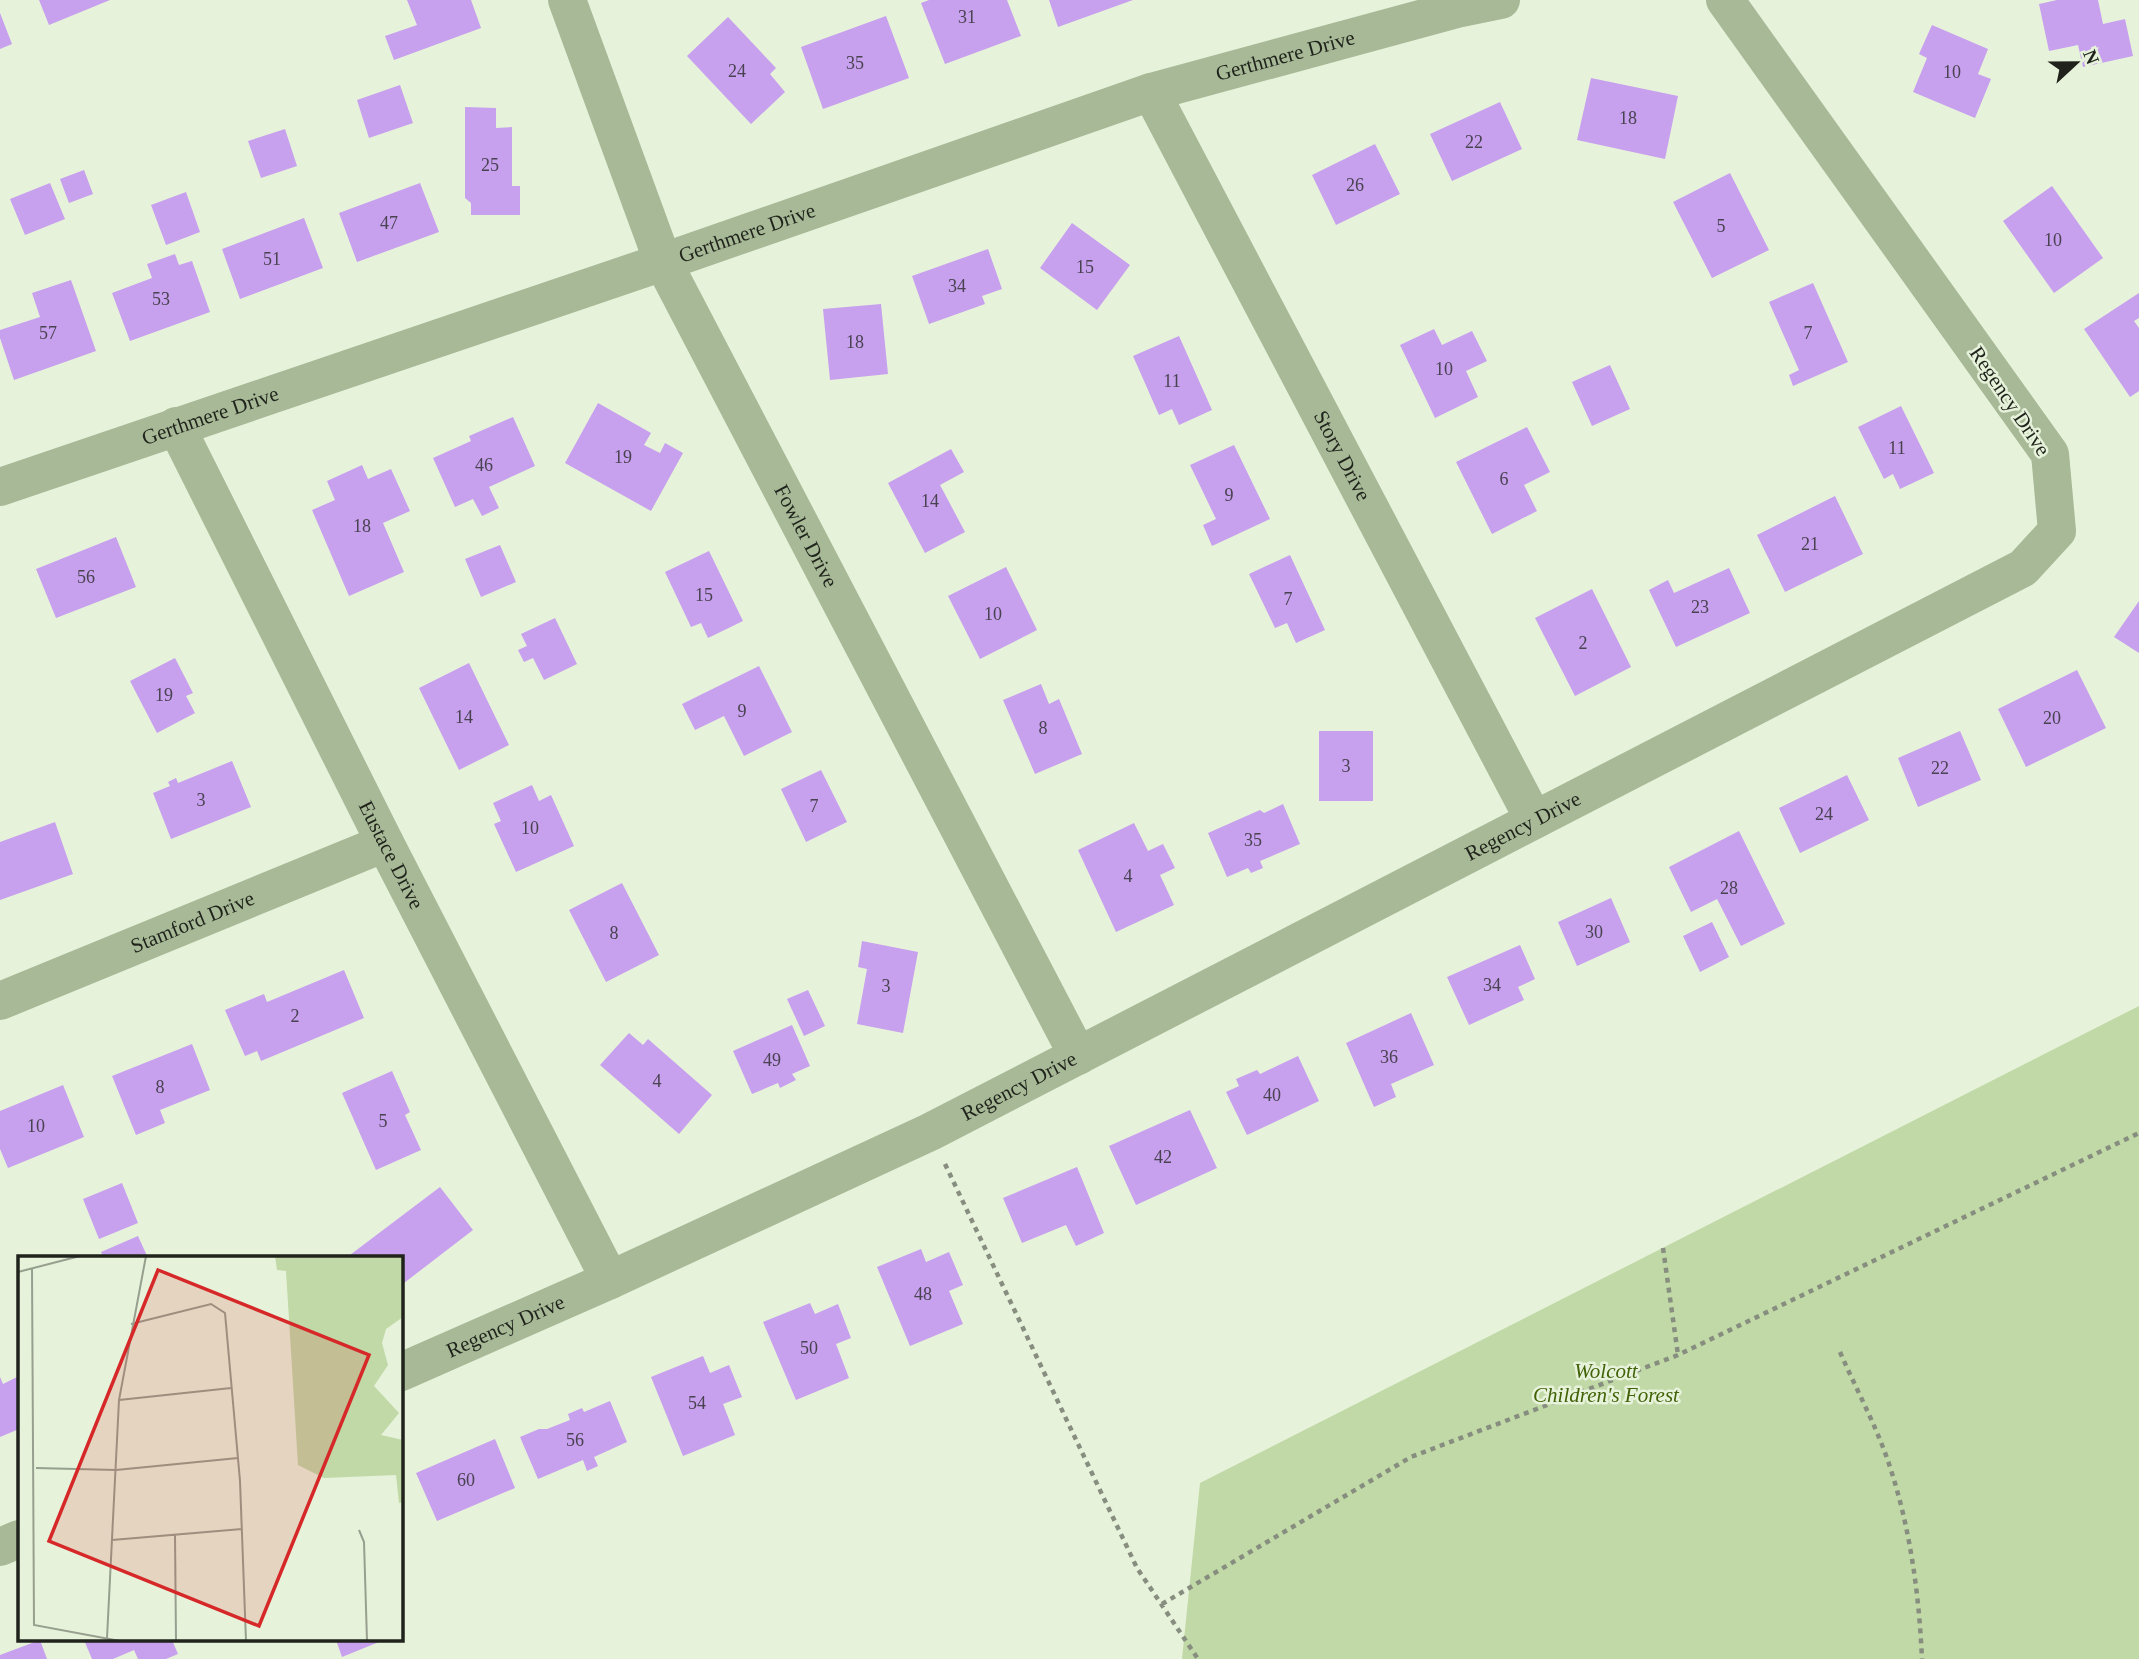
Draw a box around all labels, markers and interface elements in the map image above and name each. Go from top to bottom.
house number: 31 [958,7,976,27]
street label: Gerthmere Drive [1213,25,1357,86]
north arrow [2041,28,2111,98]
text: N [2079,47,2104,67]
house number: 35 [846,53,864,73]
house number: 24 [728,61,746,81]
house number: 10 [1943,62,1961,82]
house number: 18 [1619,108,1637,128]
house number: 22 [1465,132,1483,152]
house number: 25 [481,155,499,175]
house number: 26 [1346,175,1364,195]
street label: Gerthmere Drive [675,198,818,268]
house number: 47 [380,213,398,233]
house number: 5 [1717,216,1726,236]
house number: 10 [2044,230,2062,250]
house number: 51 [263,249,281,269]
house number: 15 [1076,257,1094,277]
house number: 34 [948,276,966,296]
house number: 53 [152,289,170,309]
house number: 57 [39,323,57,343]
house number: 7 [1804,323,1813,343]
house number: 18 [846,332,864,352]
street label: Regency Drive [1965,342,2055,460]
house number: 10 [1435,359,1453,379]
house number: 11 [1163,371,1181,391]
street label: Gerthmere Drive [139,381,282,450]
street label: Story Drive [1309,407,1376,505]
house number: 11 [1888,438,1906,458]
house number: 19 [614,447,632,467]
house number: 46 [475,455,493,475]
house number: 6 [1500,469,1509,489]
street label: Fowler Drive [769,480,843,591]
house number: 9 [1225,485,1234,505]
house number: 14 [921,491,939,511]
house number: 18 [353,516,371,536]
house number: 21 [1801,534,1819,554]
house number: 56 [77,567,95,587]
house number: 15 [695,585,713,605]
house number: 7 [1284,589,1293,609]
house number: 23 [1691,597,1709,617]
house number: 10 [984,604,1002,624]
house number: 2 [1579,633,1588,653]
house number: 19 [155,685,173,705]
house number: 9 [738,701,747,721]
house number: 14 [455,707,473,727]
house number: 20 [2043,708,2061,728]
house number: 8 [1039,718,1048,738]
house number: 3 [1342,756,1351,776]
house number: 22 [1931,758,1949,778]
street label: Regency Drive [1461,786,1585,866]
house number: 3 [197,790,206,810]
house number: 7 [810,796,819,816]
street label: Eustace Drive [354,797,429,913]
house number: 24 [1815,804,1833,824]
house number: 10 [521,818,539,838]
house number: 35 [1244,830,1262,850]
house number: 4 [1124,866,1133,886]
house number: 28 [1720,878,1738,898]
street label: Stamford Drive [127,886,258,958]
house number: 30 [1585,922,1603,942]
house number: 8 [610,923,619,943]
house number: 34 [1483,975,1501,995]
house number: 3 [882,976,891,996]
house number: 2 [291,1006,300,1026]
street label: Regency Drive [957,1046,1081,1126]
house number: 36 [1380,1047,1398,1067]
house number: 49 [763,1050,781,1070]
house number: 4 [653,1071,662,1091]
house number: 8 [156,1077,165,1097]
house number: 40 [1263,1085,1281,1105]
house number: 5 [379,1111,388,1131]
house number: 10 [27,1116,45,1136]
house number: 42 [1154,1147,1172,1167]
inset map [18,1256,402,1642]
house number: 48 [914,1284,932,1304]
street label: Regency Drive [443,1290,568,1363]
house number: 50 [800,1338,818,1358]
park label: Wolcott Children's Forest [1533,1359,1680,1407]
house number: 54 [688,1393,706,1413]
house number: 56 [566,1430,584,1450]
house number: 60 [457,1470,475,1490]

